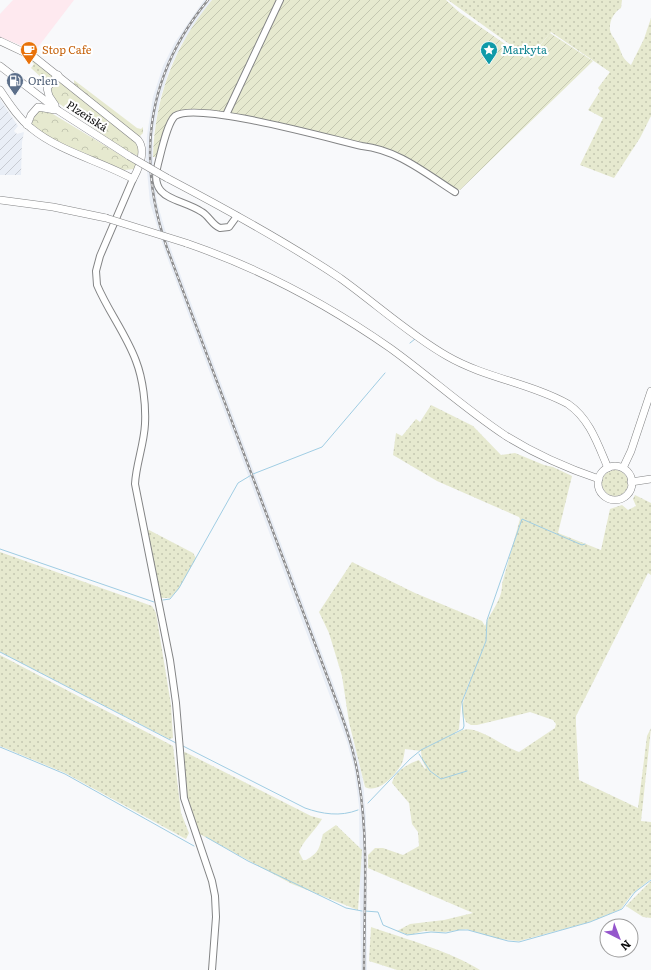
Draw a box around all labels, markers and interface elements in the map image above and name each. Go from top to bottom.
cafe icon: Stop Cafe [19,40,39,65]
place icon: Markyta [479,40,499,65]
place label: Stop Cafe [42,41,92,57]
place label: Markyta [502,41,547,57]
fuel station icon: Orlen [5,71,25,96]
place label: Orlen [28,72,58,88]
street label: Plzeňská [64,96,111,134]
north arrow [599,918,639,958]
text: N [618,937,635,955]

